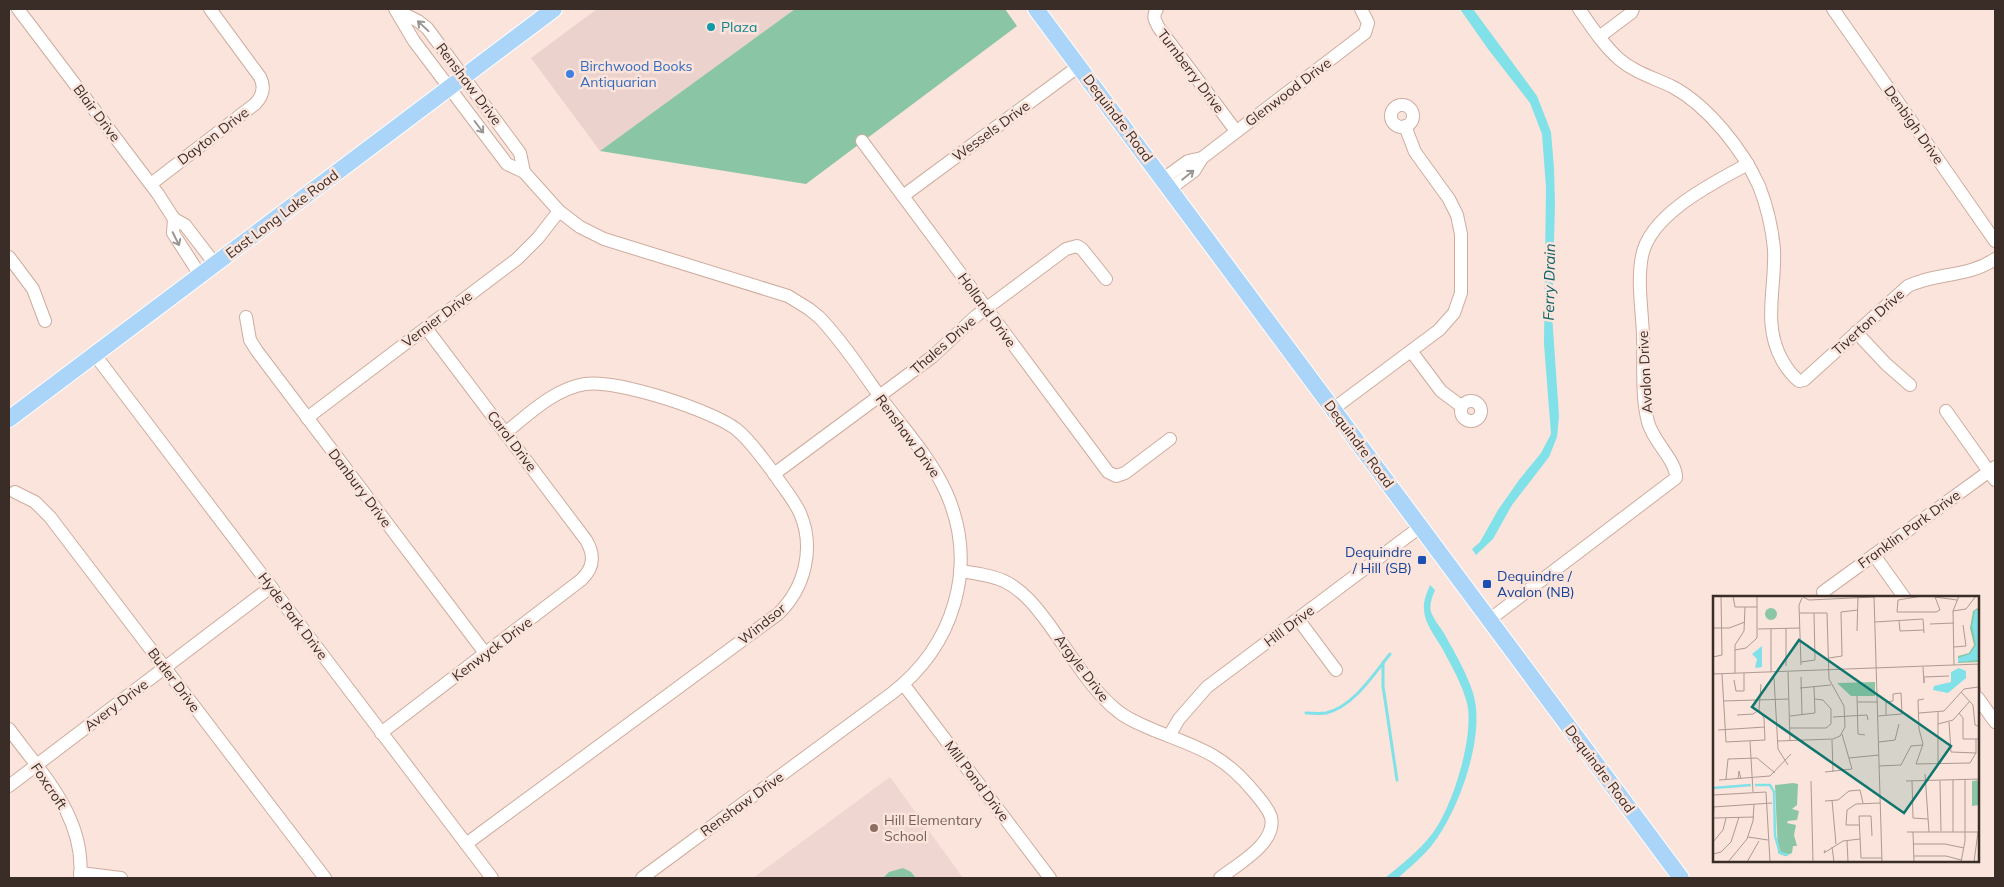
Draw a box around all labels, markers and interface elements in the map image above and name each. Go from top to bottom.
place label: Plaza [721,18,757,36]
one-way arrow [416,20,429,32]
marker: Plaza [705,21,717,33]
street label: Turnberry Drive [1154,26,1228,116]
street label: Renshaw Drive [432,39,506,129]
street label: Glenwood Drive [1241,54,1335,130]
place label: Birchwood Books Antiquarian [580,57,693,91]
marker: Birchwood Books Antiquarian [564,68,576,80]
street label: Dequindre Road [1079,71,1157,165]
street label: Blair Drive [70,81,124,145]
street label: Denbigh Drive [1880,82,1948,168]
street label: Wessels Drive [949,97,1033,165]
street label: Dayton Drive [174,103,252,169]
one-way arrow [473,120,484,133]
street label: East Long Lake Road [222,166,342,262]
one-way arrow [1181,170,1194,181]
one-way arrow [172,231,182,246]
water label: Ferry Drain [1539,243,1559,321]
street label: Holland Drive [954,269,1020,351]
street label: Tiverton Drive [1828,285,1908,359]
street label: Vernier Drive [398,287,476,351]
street label: Thales Drive [907,312,979,378]
street label: Avalon Drive [1634,330,1656,414]
street label: Renshaw Drive [872,391,944,481]
street label: Dequindre Road [1320,397,1398,491]
street label: Carol Drive [483,407,541,475]
street label: Danbury Drive [325,445,395,531]
street label: Franklin Park Drive [1854,486,1964,572]
place label: Dequindre / Hill (SB) [1345,543,1412,577]
marker: Dequindre / Hill (SB) [1416,554,1428,566]
place label: Dequindre / Avalon (NB) [1497,567,1575,601]
street label: Hyde Park Drive [254,569,332,663]
marker: Dequindre / Avalon (NB) [1481,578,1493,590]
inset map [1713,596,1979,862]
street label: Windsor [735,599,790,648]
street label: Hill Drive [1260,601,1318,651]
street label: Kenwyck Drive [448,613,536,685]
street label: Argyle Drive [1051,631,1113,705]
street label: Butler Drive [144,644,204,716]
street label: Avery Drive [81,675,151,735]
street label: Dequindre Road [1561,722,1639,816]
street label: Mill Pond Drive [941,737,1013,825]
street label: Foxcroft [27,759,71,813]
street label: Renshaw Drive [697,768,787,840]
place label: Hill Elementary School [884,811,982,845]
marker: Hill Elementary School [868,822,880,834]

